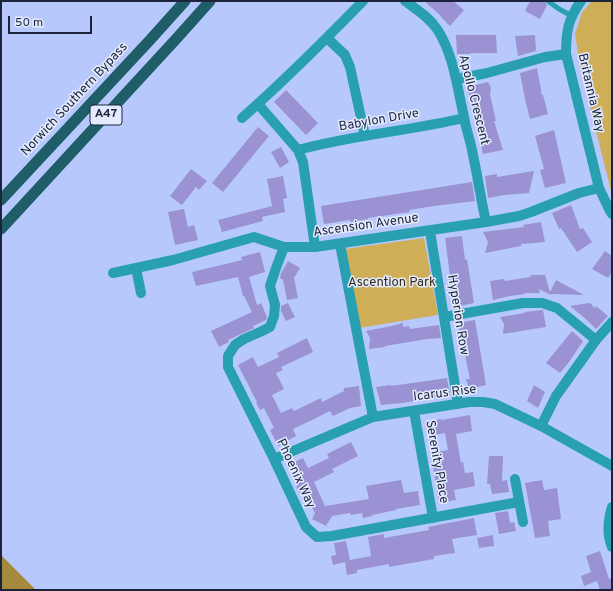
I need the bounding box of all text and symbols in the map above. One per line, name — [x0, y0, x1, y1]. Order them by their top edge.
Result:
scale bar — [10, 8, 94, 34]
text: 50 m — [15, 15, 43, 31]
street label: Norwich Southern Bypass — [18, 40, 132, 160]
street label: Britannia Way — [573, 52, 607, 134]
street label: Apollo Crescent — [454, 53, 492, 147]
road number: A47 — [90, 105, 122, 125]
street label: Babylon Drive — [338, 106, 420, 136]
street label: Ascension Avenue — [312, 211, 420, 241]
street label: Hyperion Row — [443, 274, 471, 356]
park label: Ascention Park — [348, 275, 436, 291]
street label: Icarus Rise — [413, 382, 477, 406]
street label: Serenity Place — [421, 419, 451, 505]
street label: Phoenix Way — [272, 437, 318, 511]

